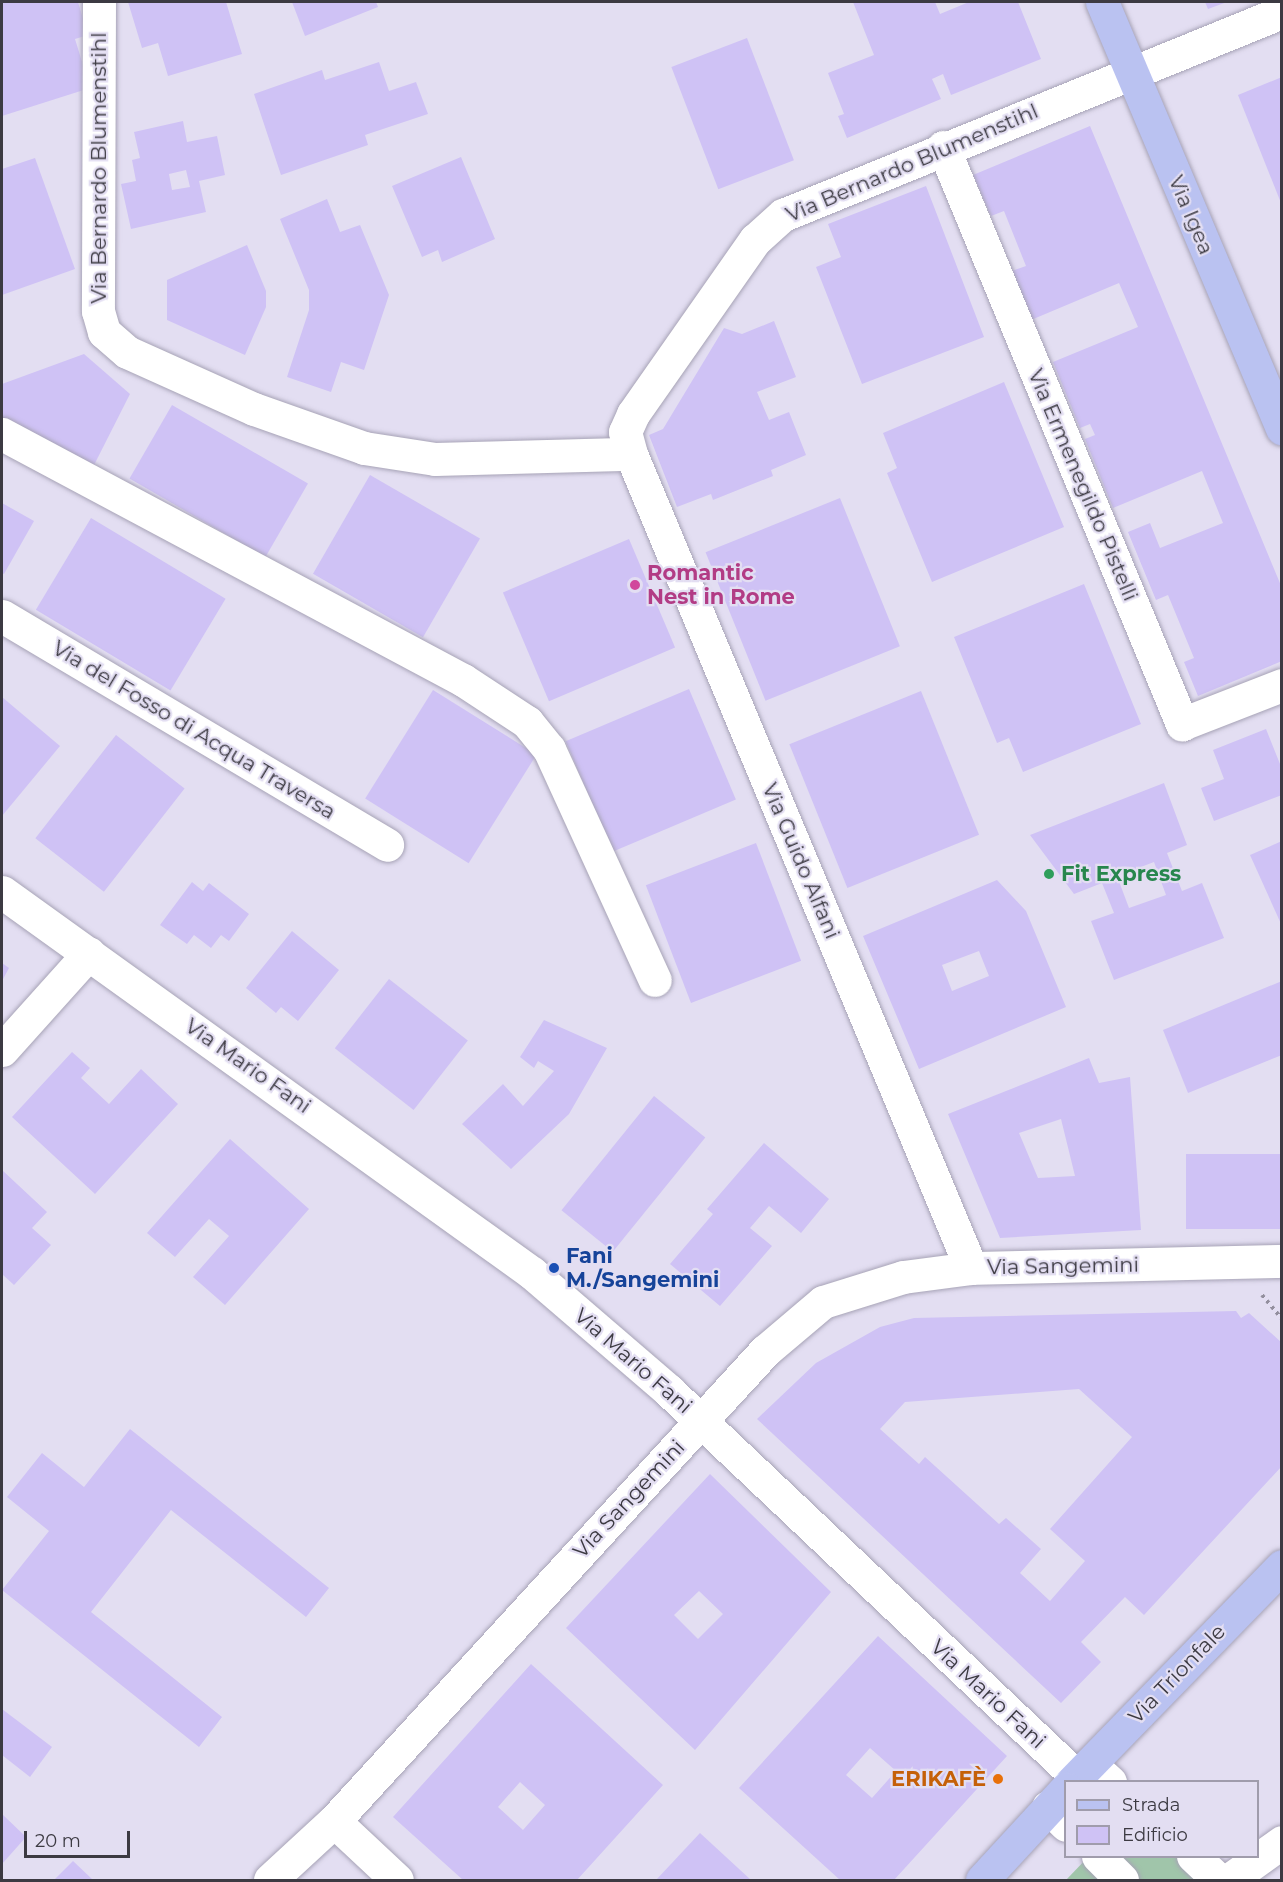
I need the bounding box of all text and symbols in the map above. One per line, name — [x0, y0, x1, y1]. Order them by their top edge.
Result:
street label: Via Bernardo Blumenstihl — [86, 32, 112, 304]
street label: Via Bernardo Blumenstihl — [782, 98, 1042, 228]
street label: Via Igea — [1163, 172, 1219, 258]
street label: Via Ermenegildo Pistelli — [1023, 365, 1143, 605]
place label: Romantic Nest in Rome — [647, 560, 795, 610]
marker: Romantic Nest in Rome — [628, 578, 642, 592]
street label: Via del Fosso di Acqua Traversa — [48, 635, 340, 825]
street label: Via Guido Alfani — [757, 779, 845, 943]
place label: Fit Express — [1061, 861, 1181, 887]
marker: Fit Express — [1042, 867, 1056, 881]
street label: Via Mario Fani — [180, 1013, 316, 1119]
place label: Fani M./Sangemini — [566, 1243, 719, 1293]
street label: Via Sangemini — [987, 1252, 1139, 1280]
marker: Fani M./Sangemini — [547, 1261, 561, 1275]
street label: Via Mario Fani — [569, 1303, 697, 1419]
street label: Via Sangemini — [568, 1435, 690, 1563]
street label: Via Trionfale — [1123, 1619, 1231, 1729]
street label: Via Mario Fani — [925, 1634, 1051, 1754]
place label: ERIKAFÈ — [891, 1766, 986, 1792]
marker: ERIKAFÈ — [991, 1772, 1005, 1786]
legend — [1064, 1780, 1259, 1858]
text: Strada — [1122, 1794, 1180, 1816]
scale bar — [27, 1819, 134, 1857]
text: Edificio — [1122, 1824, 1188, 1846]
text: 20 m — [35, 1830, 81, 1852]

